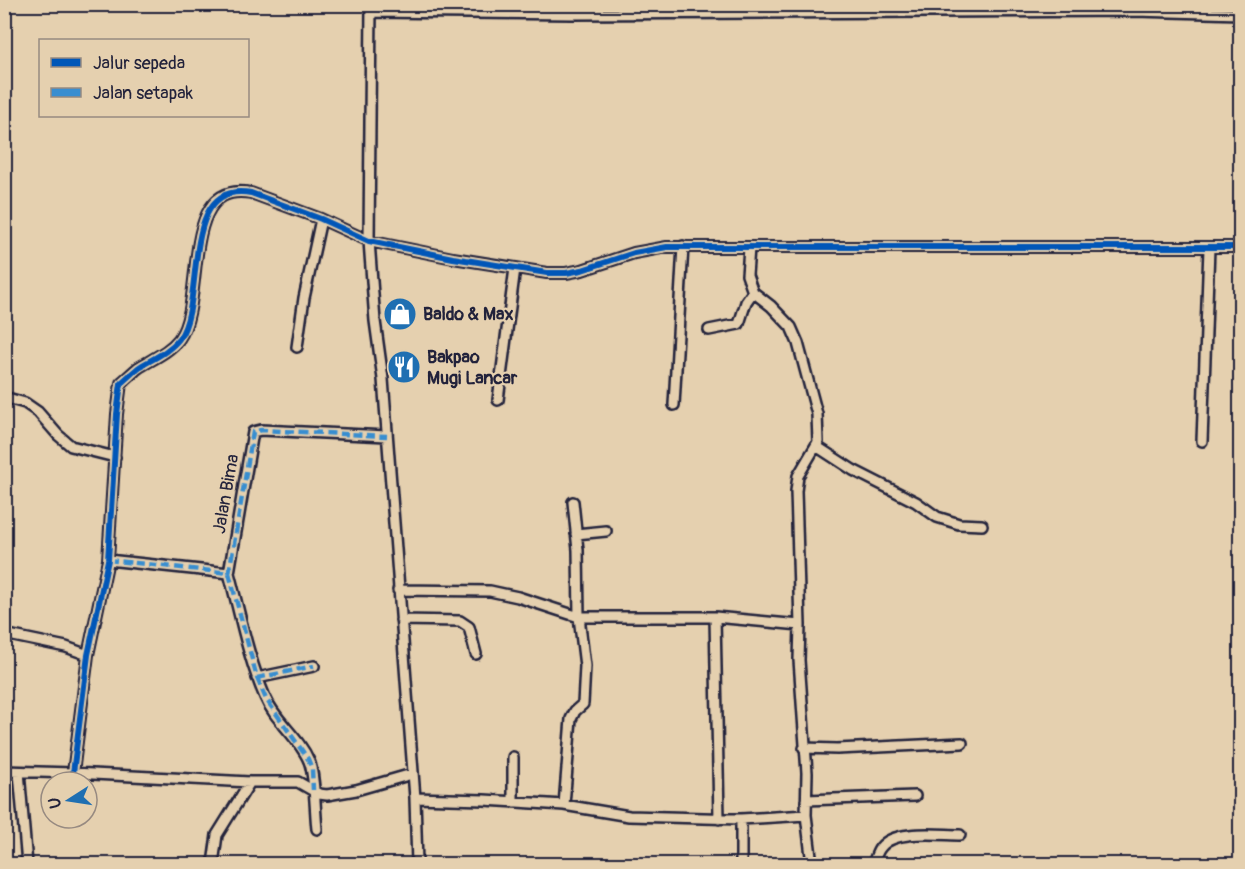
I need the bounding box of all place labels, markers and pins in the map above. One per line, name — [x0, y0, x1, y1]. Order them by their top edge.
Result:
shop icon: Baldo & Max — [382, 296, 418, 332]
place label: Baldo & Max — [423, 303, 513, 326]
place label: Bakpao Mugi Lancar — [427, 346, 518, 390]
restaurant icon: Bakpao Mugi Lancar — [386, 349, 422, 385]

